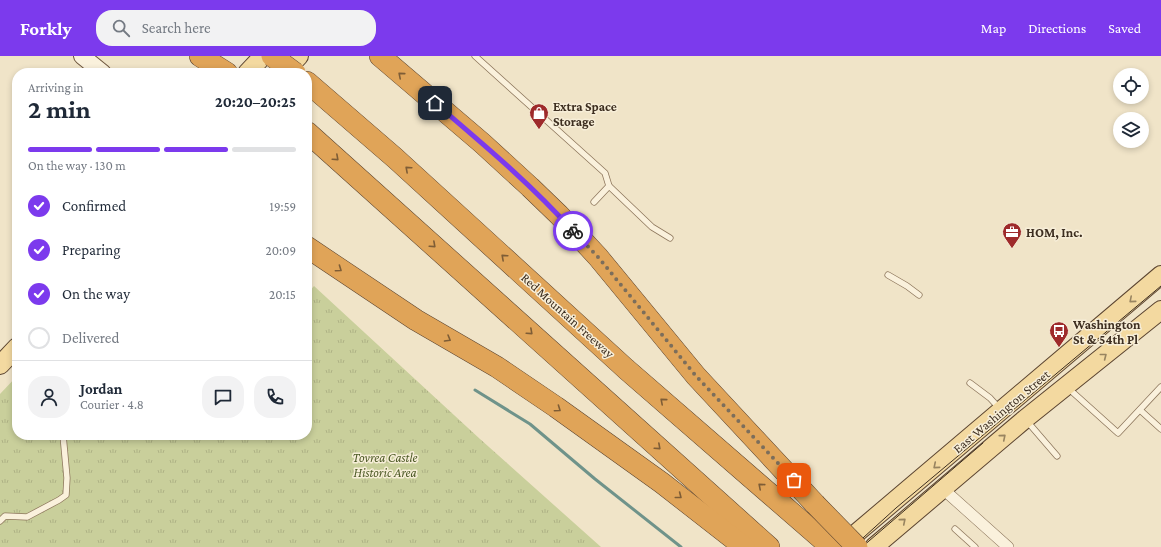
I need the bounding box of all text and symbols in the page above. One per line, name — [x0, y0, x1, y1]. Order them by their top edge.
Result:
search box — [96, 10, 376, 46]
icon: search — [110, 17, 132, 39]
text: Forkly — [20, 18, 72, 39]
text: Search here — [142, 20, 211, 36]
text: Map — [981, 20, 1006, 36]
text: Directions — [1028, 20, 1086, 36]
text: Saved — [1108, 20, 1141, 36]
map controls — [1113, 68, 1149, 148]
button: locate — [1113, 68, 1149, 104]
one-way arrow — [399, 72, 406, 79]
text: Arriving in — [28, 80, 84, 95]
pin — [418, 86, 452, 120]
icon: home — [424, 92, 446, 114]
text: 20:20–20:25 — [215, 94, 296, 110]
text: 2 min — [28, 95, 91, 124]
place label: Extra Space Storage — [553, 99, 617, 129]
shop icon: Extra Space Storage — [528, 102, 550, 130]
button: layers — [1113, 112, 1149, 148]
one-way arrow — [331, 154, 339, 161]
text: On the way · 130 m — [28, 158, 126, 173]
one-way arrow — [405, 167, 413, 174]
icon: check — [28, 195, 50, 217]
text: Confirmed — [62, 198, 126, 214]
text: 19:59 — [270, 199, 296, 214]
courier — [553, 211, 593, 251]
icon: bike — [562, 220, 584, 242]
office icon: HOM, Inc. — [1001, 221, 1023, 249]
place label: HOM, Inc. — [1026, 225, 1083, 241]
icon: check — [28, 239, 50, 261]
one-way arrow — [428, 240, 436, 248]
text: Preparing — [62, 242, 121, 258]
text: 20:09 — [266, 243, 296, 258]
one-way arrow — [501, 254, 509, 262]
one-way arrow — [335, 264, 342, 272]
street label: Red Mountain Freeway — [518, 270, 618, 362]
icon: check — [28, 283, 50, 305]
text: On the way — [62, 286, 130, 302]
text: 20:15 — [269, 287, 296, 302]
one-way arrow — [1129, 296, 1136, 303]
place label: Washington St & 54th Pl — [1072, 317, 1141, 347]
bus stop icon: Washington St & 54th Pl — [1048, 320, 1070, 348]
one-way arrow — [525, 327, 533, 335]
text: Delivered — [62, 330, 119, 346]
one-way arrow — [444, 335, 451, 342]
one-way arrow — [1100, 354, 1107, 361]
street label: East Washington Street — [950, 366, 1053, 456]
button: person — [28, 376, 70, 418]
button: chat — [202, 376, 244, 418]
button: phone — [254, 376, 296, 418]
text: Jordan — [80, 381, 122, 397]
text: Courier · 4.8 — [80, 397, 144, 412]
one-way arrow — [660, 398, 668, 405]
one-way arrow — [554, 404, 561, 412]
one-way arrow — [998, 435, 1005, 442]
one-way arrow — [653, 442, 660, 449]
park label: Tovrea Castle Historic Area — [352, 450, 418, 480]
one-way arrow — [933, 461, 941, 468]
pin — [777, 463, 811, 497]
icon: bag — [783, 469, 805, 491]
one-way arrow — [758, 483, 766, 490]
one-way arrow — [675, 492, 682, 499]
one-way arrow — [898, 518, 906, 526]

